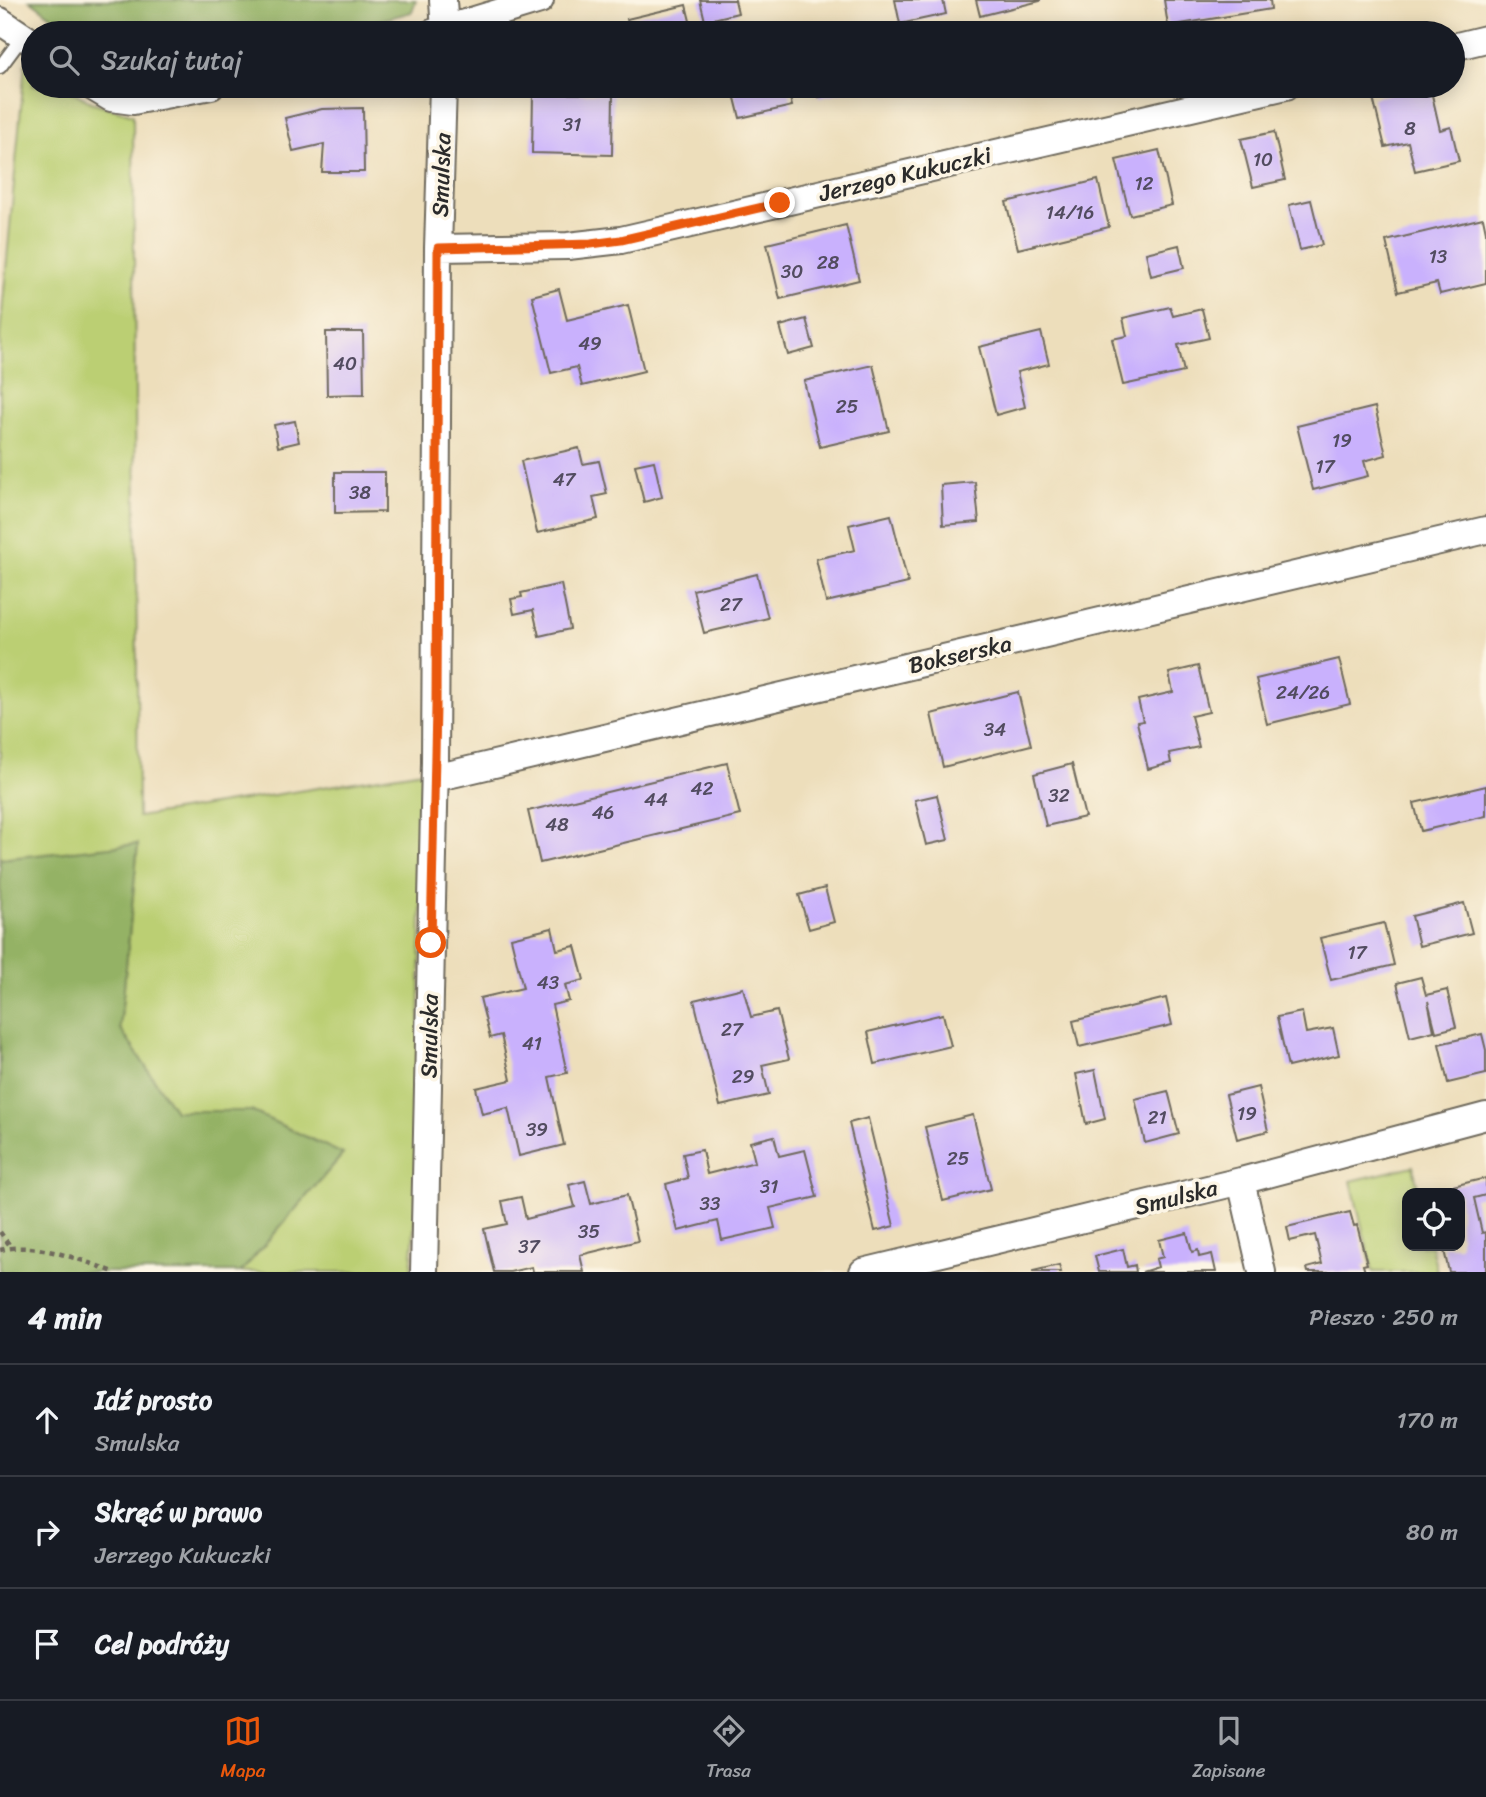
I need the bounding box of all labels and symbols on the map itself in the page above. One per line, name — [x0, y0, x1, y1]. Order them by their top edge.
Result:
house number: 31 — [563, 108, 581, 141]
house number: 8 — [1404, 112, 1416, 145]
street label: Smulska — [420, 132, 463, 218]
street label: Jerzego Kukuczki — [814, 135, 996, 214]
house number: 10 — [1253, 143, 1273, 176]
house number: 12 — [1134, 167, 1154, 200]
route end — [764, 187, 795, 218]
house number: 14/16 — [1046, 196, 1094, 229]
house number: 13 — [1429, 240, 1448, 273]
house number: 28 — [817, 246, 840, 279]
house number: 30 — [781, 255, 803, 288]
house number: 49 — [578, 327, 602, 360]
house number: 40 — [333, 347, 357, 380]
house number: 25 — [836, 390, 859, 423]
house number: 19 — [1332, 424, 1352, 457]
house number: 17 — [1315, 450, 1336, 483]
house number: 47 — [553, 463, 577, 496]
house number: 38 — [349, 476, 371, 509]
house number: 27 — [720, 588, 743, 621]
street label: Bokserska — [905, 623, 1016, 686]
house number: 24/26 — [1276, 676, 1330, 709]
house number: 34 — [984, 713, 1006, 746]
house number: 42 — [691, 772, 713, 805]
house number: 32 — [1048, 779, 1070, 812]
house number: 44 — [644, 783, 668, 816]
house number: 46 — [592, 796, 614, 829]
house number: 48 — [545, 808, 569, 841]
route start — [415, 927, 446, 958]
house number: 17 — [1347, 936, 1368, 969]
house number: 43 — [537, 966, 560, 999]
street label: Smulska — [408, 993, 451, 1078]
house number: 27 — [721, 1013, 744, 1046]
house number: 41 — [522, 1027, 542, 1060]
house number: 29 — [732, 1060, 754, 1093]
house number: 19 — [1237, 1097, 1257, 1130]
house number: 21 — [1147, 1101, 1167, 1134]
house number: 39 — [526, 1113, 548, 1146]
house number: 25 — [947, 1142, 970, 1175]
street label: Smulska — [1130, 1167, 1222, 1228]
house number: 31 — [760, 1170, 778, 1203]
house number: 33 — [700, 1187, 721, 1220]
house number: 35 — [578, 1215, 600, 1248]
house number: 37 — [518, 1230, 541, 1263]

